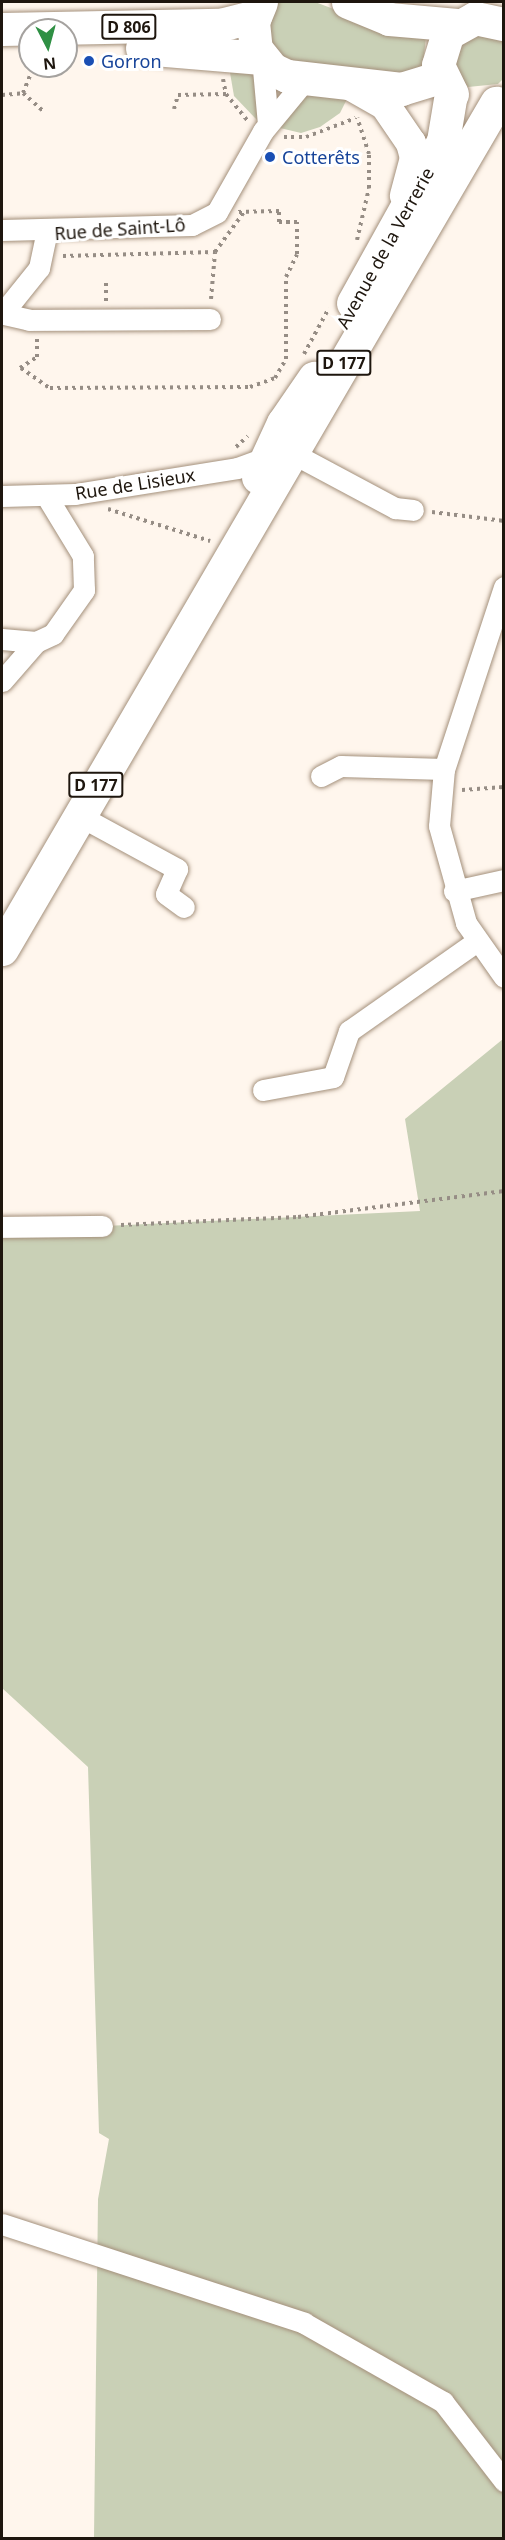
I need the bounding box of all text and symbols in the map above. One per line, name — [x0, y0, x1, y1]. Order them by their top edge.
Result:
road number: D 806 — [100, 14, 158, 40]
north arrow — [18, 18, 78, 78]
place label: Gorron — [101, 50, 162, 72]
text: N — [42, 52, 57, 76]
marker: Gorron — [82, 54, 96, 68]
place label: Cotterêts — [282, 146, 360, 168]
marker: Cotterêts — [263, 150, 277, 164]
street label: Avenue de la Verrerie — [332, 164, 438, 332]
street label: Rue de Saint-Lô — [54, 214, 186, 244]
road number: D 177 — [316, 350, 372, 376]
street label: Rue de Lisieux — [73, 464, 197, 504]
road number: D 177 — [68, 772, 124, 798]

